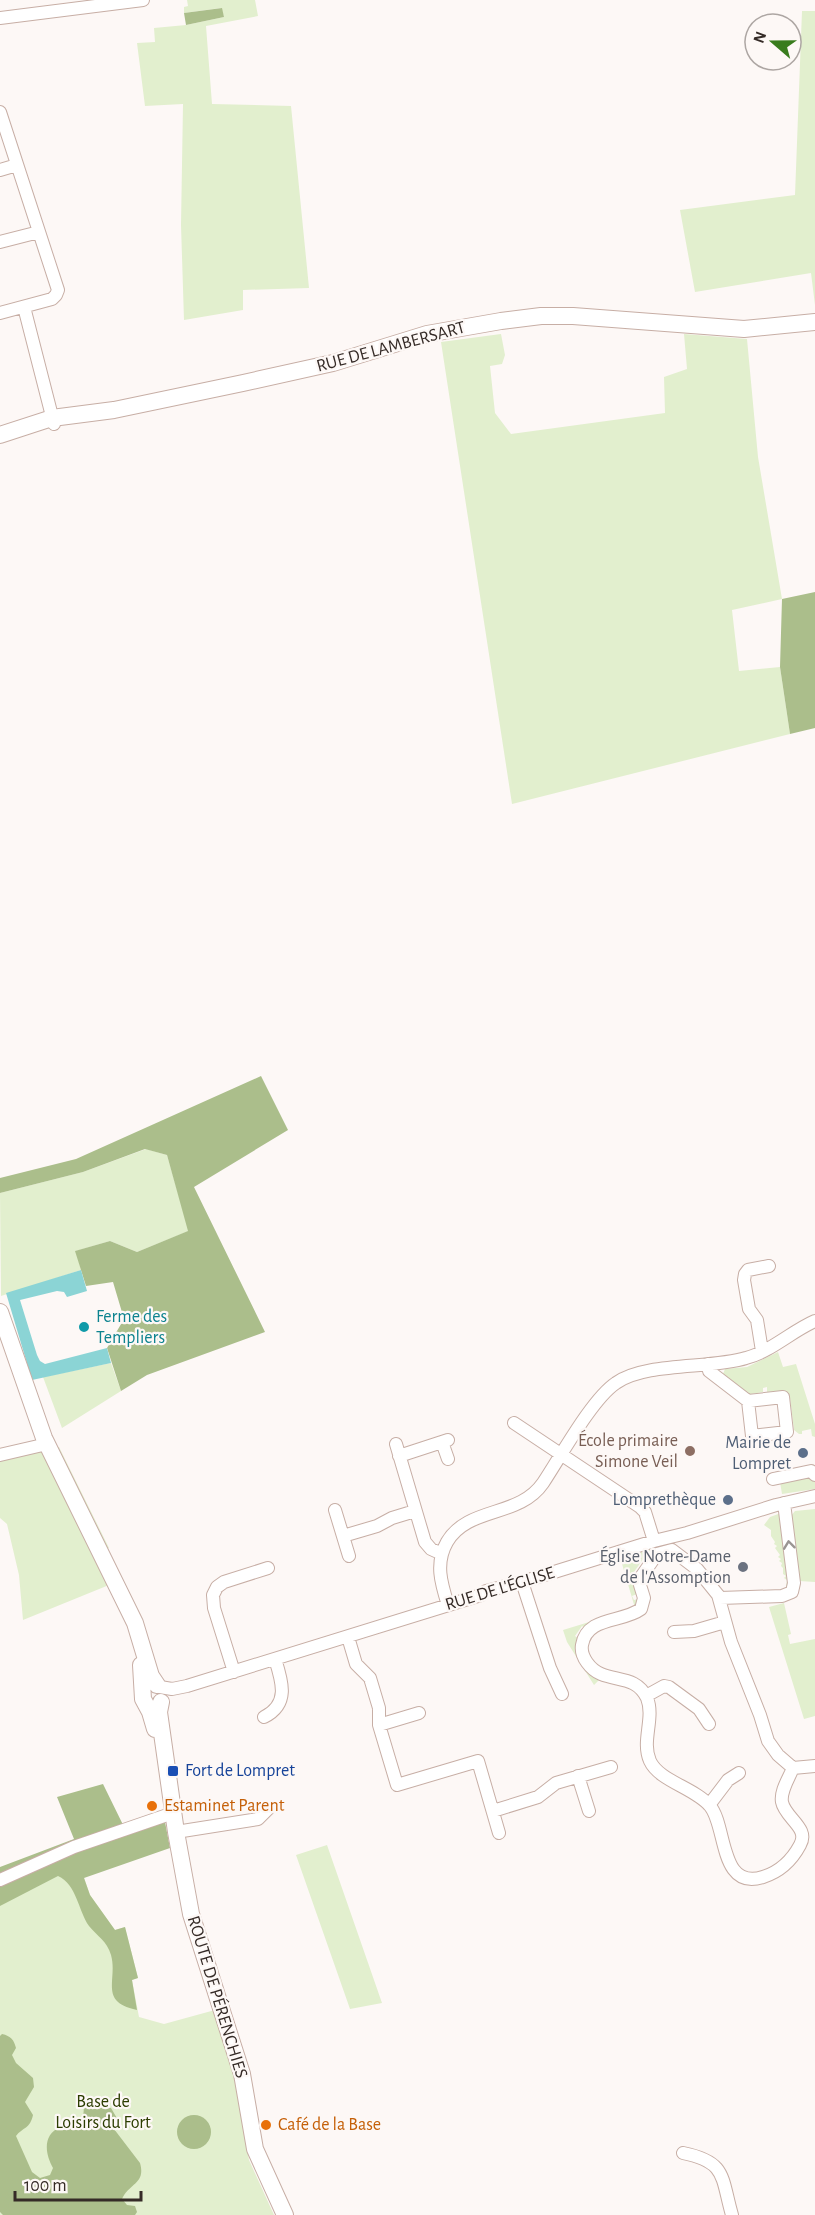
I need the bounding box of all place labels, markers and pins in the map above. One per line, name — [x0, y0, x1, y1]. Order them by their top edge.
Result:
place label: Ferme des Templiers — [96, 1308, 167, 1347]
marker: Ferme des Templiers — [77, 1320, 91, 1334]
place label: École primaire Simone Veil — [578, 1429, 678, 1471]
place label: Mairie de Lompret — [725, 1434, 791, 1473]
marker: École primaire Simone Veil — [683, 1444, 697, 1458]
marker: Mairie de Lompret — [796, 1446, 810, 1460]
place label: Lomprethèque — [613, 1491, 716, 1509]
marker: Lomprethèque — [721, 1493, 735, 1507]
place label: Église Notre-Dame de l'Assomption — [600, 1545, 731, 1587]
marker: Église Notre-Dame de l'Assomption — [736, 1560, 750, 1574]
place label: Fort de Lompret — [185, 1762, 295, 1780]
marker: Fort de Lompret — [166, 1764, 180, 1778]
place label: Estaminet Parent — [164, 1797, 285, 1815]
marker: Estaminet Parent — [145, 1799, 159, 1813]
place label: Café de la Base — [278, 2116, 381, 2134]
marker: Café de la Base — [259, 2118, 273, 2132]

